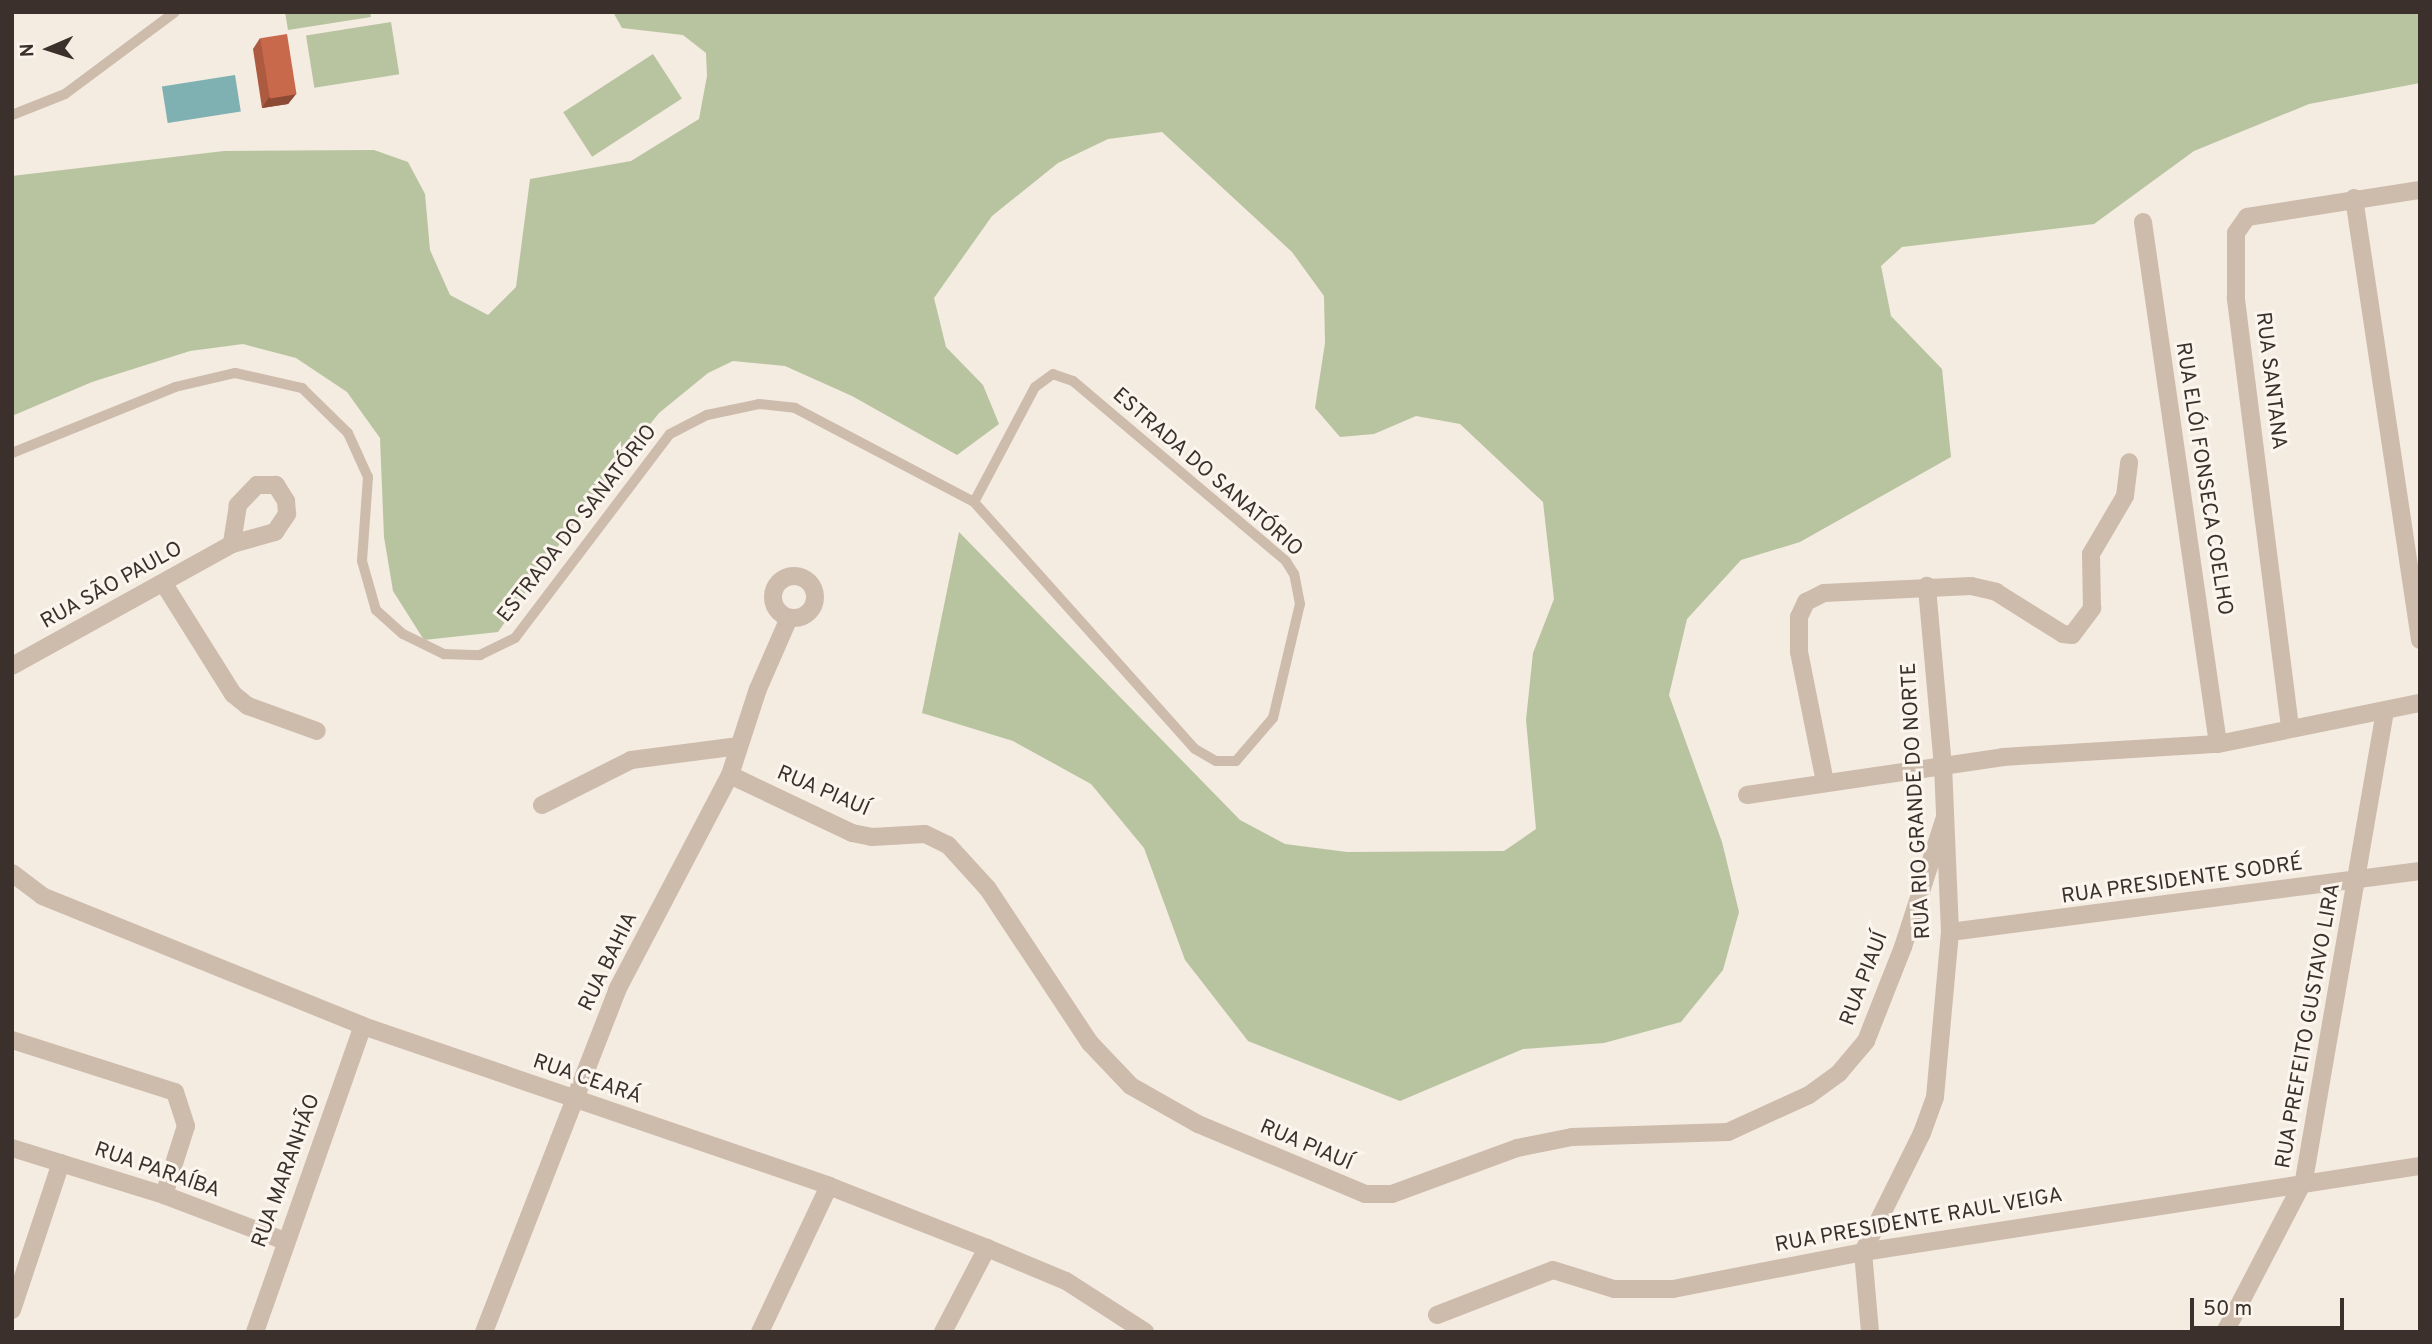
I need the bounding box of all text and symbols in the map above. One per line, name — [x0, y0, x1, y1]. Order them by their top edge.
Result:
north arrow — [14, 14, 84, 84]
text: N — [16, 43, 40, 58]
street label: RUA SANTANA — [2249, 310, 2291, 452]
street label: RUA ELÓI FONSECA COELHO — [2169, 340, 2237, 618]
street label: ESTRADA DO SANATÓRIO — [1106, 383, 1308, 563]
street label: ESTRADA DO SANATÓRIO — [493, 420, 663, 628]
street label: RUA SÃO PAULO — [36, 537, 188, 635]
street label: RUA RIO GRANDE DO NORTE — [1897, 662, 1937, 940]
street label: RUA PIAUÍ — [772, 761, 874, 823]
street label: RUA PRESIDENTE SODRÉ — [2059, 852, 2305, 910]
street label: RUA PREFEITO GUSTAVO LIRA — [2271, 881, 2347, 1171]
street label: RUA BAHIA — [574, 908, 644, 1016]
street label: RUA PIAUÍ — [1835, 928, 1895, 1030]
street label: RUA CEARÁ — [529, 1049, 645, 1111]
street label: RUA MARANHÃO — [247, 1090, 327, 1252]
street label: RUA PIAUÍ — [1255, 1115, 1357, 1177]
street label: RUA PARAÍBA — [90, 1138, 224, 1204]
street label: RUA PRESIDENTE RAUL VEIGA — [1772, 1183, 2066, 1259]
scale bar — [2194, 1284, 2348, 1328]
text: 50 m — [2203, 1296, 2252, 1323]

